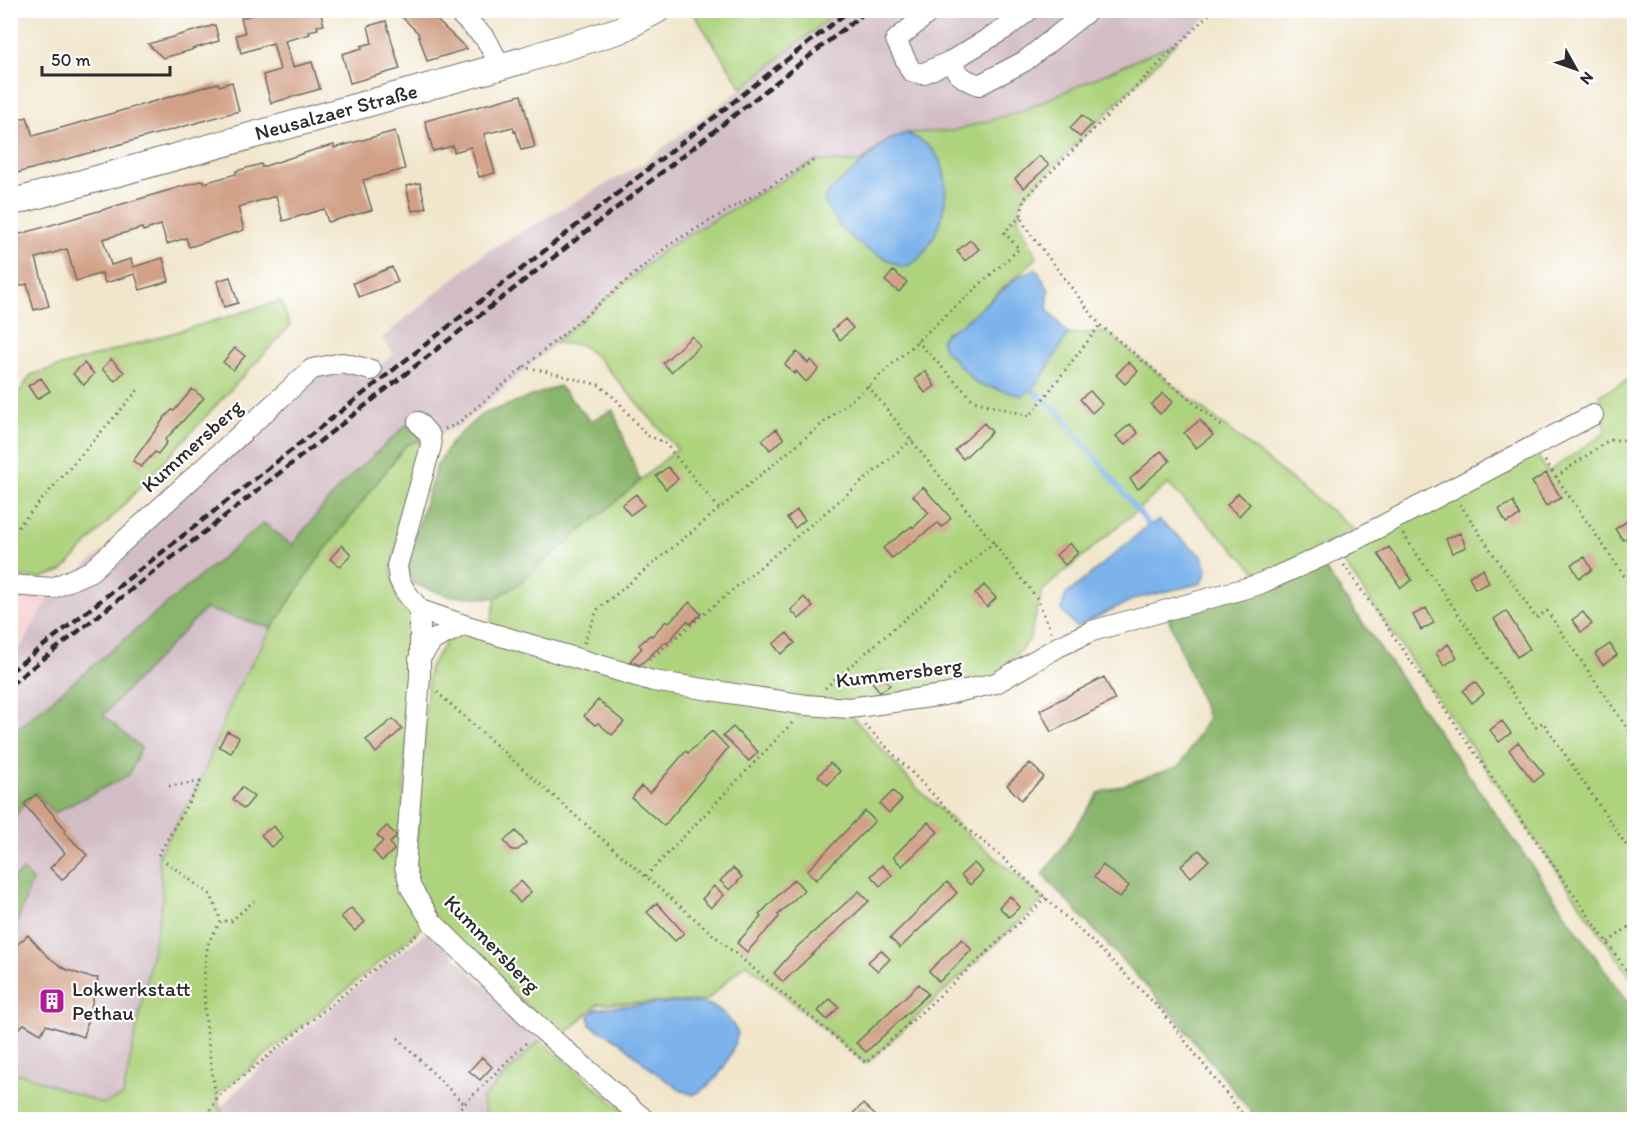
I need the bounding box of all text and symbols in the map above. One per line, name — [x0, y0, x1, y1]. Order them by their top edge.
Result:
scale bar — [42, 39, 170, 77]
north arrow — [1546, 39, 1606, 99]
text: 50 m — [51, 49, 91, 71]
text: N — [1576, 68, 1598, 89]
street label: Neusalzaer Straße — [252, 78, 420, 145]
street label: Kummersberg — [136, 394, 247, 497]
street label: Kummersberg — [834, 652, 964, 693]
street label: Kummersberg — [439, 889, 546, 998]
place label: Lokwerkstatt Pethau — [72, 976, 191, 1025]
building icon: Lokwerkstatt Pethau — [37, 986, 67, 1016]

